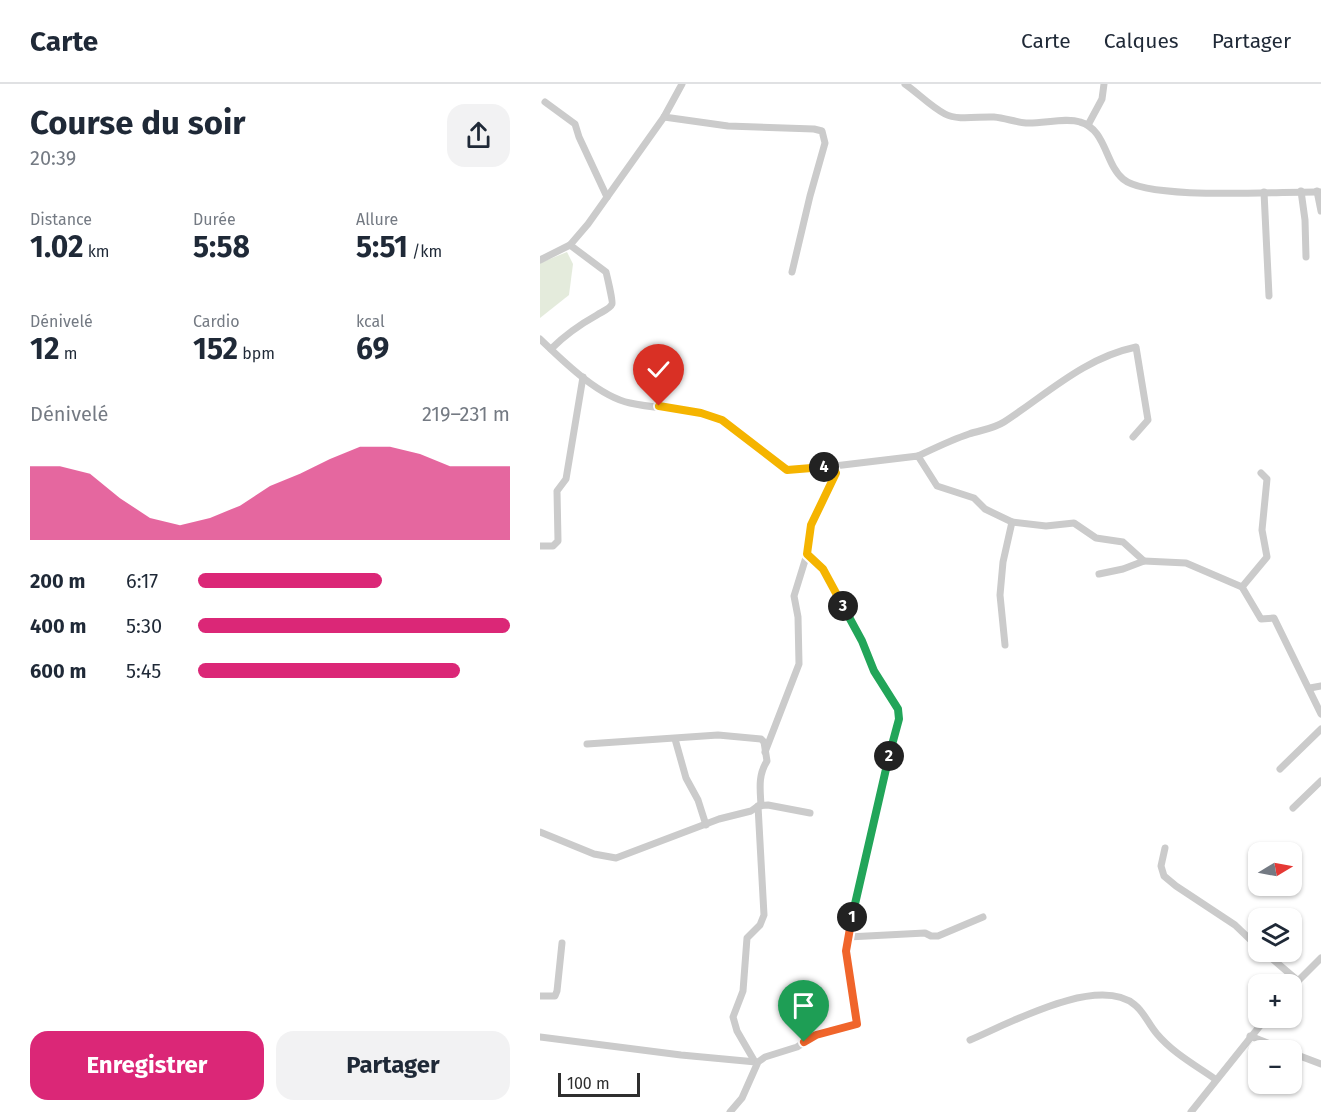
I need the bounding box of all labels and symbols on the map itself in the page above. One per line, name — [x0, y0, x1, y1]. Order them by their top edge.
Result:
pin — [633, 344, 684, 406]
pin: 4 — [809, 452, 839, 482]
pin: 3 — [828, 591, 858, 621]
pin: 2 — [874, 741, 904, 771]
north arrow — [1248, 842, 1302, 896]
pin: 1 — [837, 902, 867, 932]
pin — [778, 980, 829, 1042]
scale bar — [558, 1070, 640, 1098]

